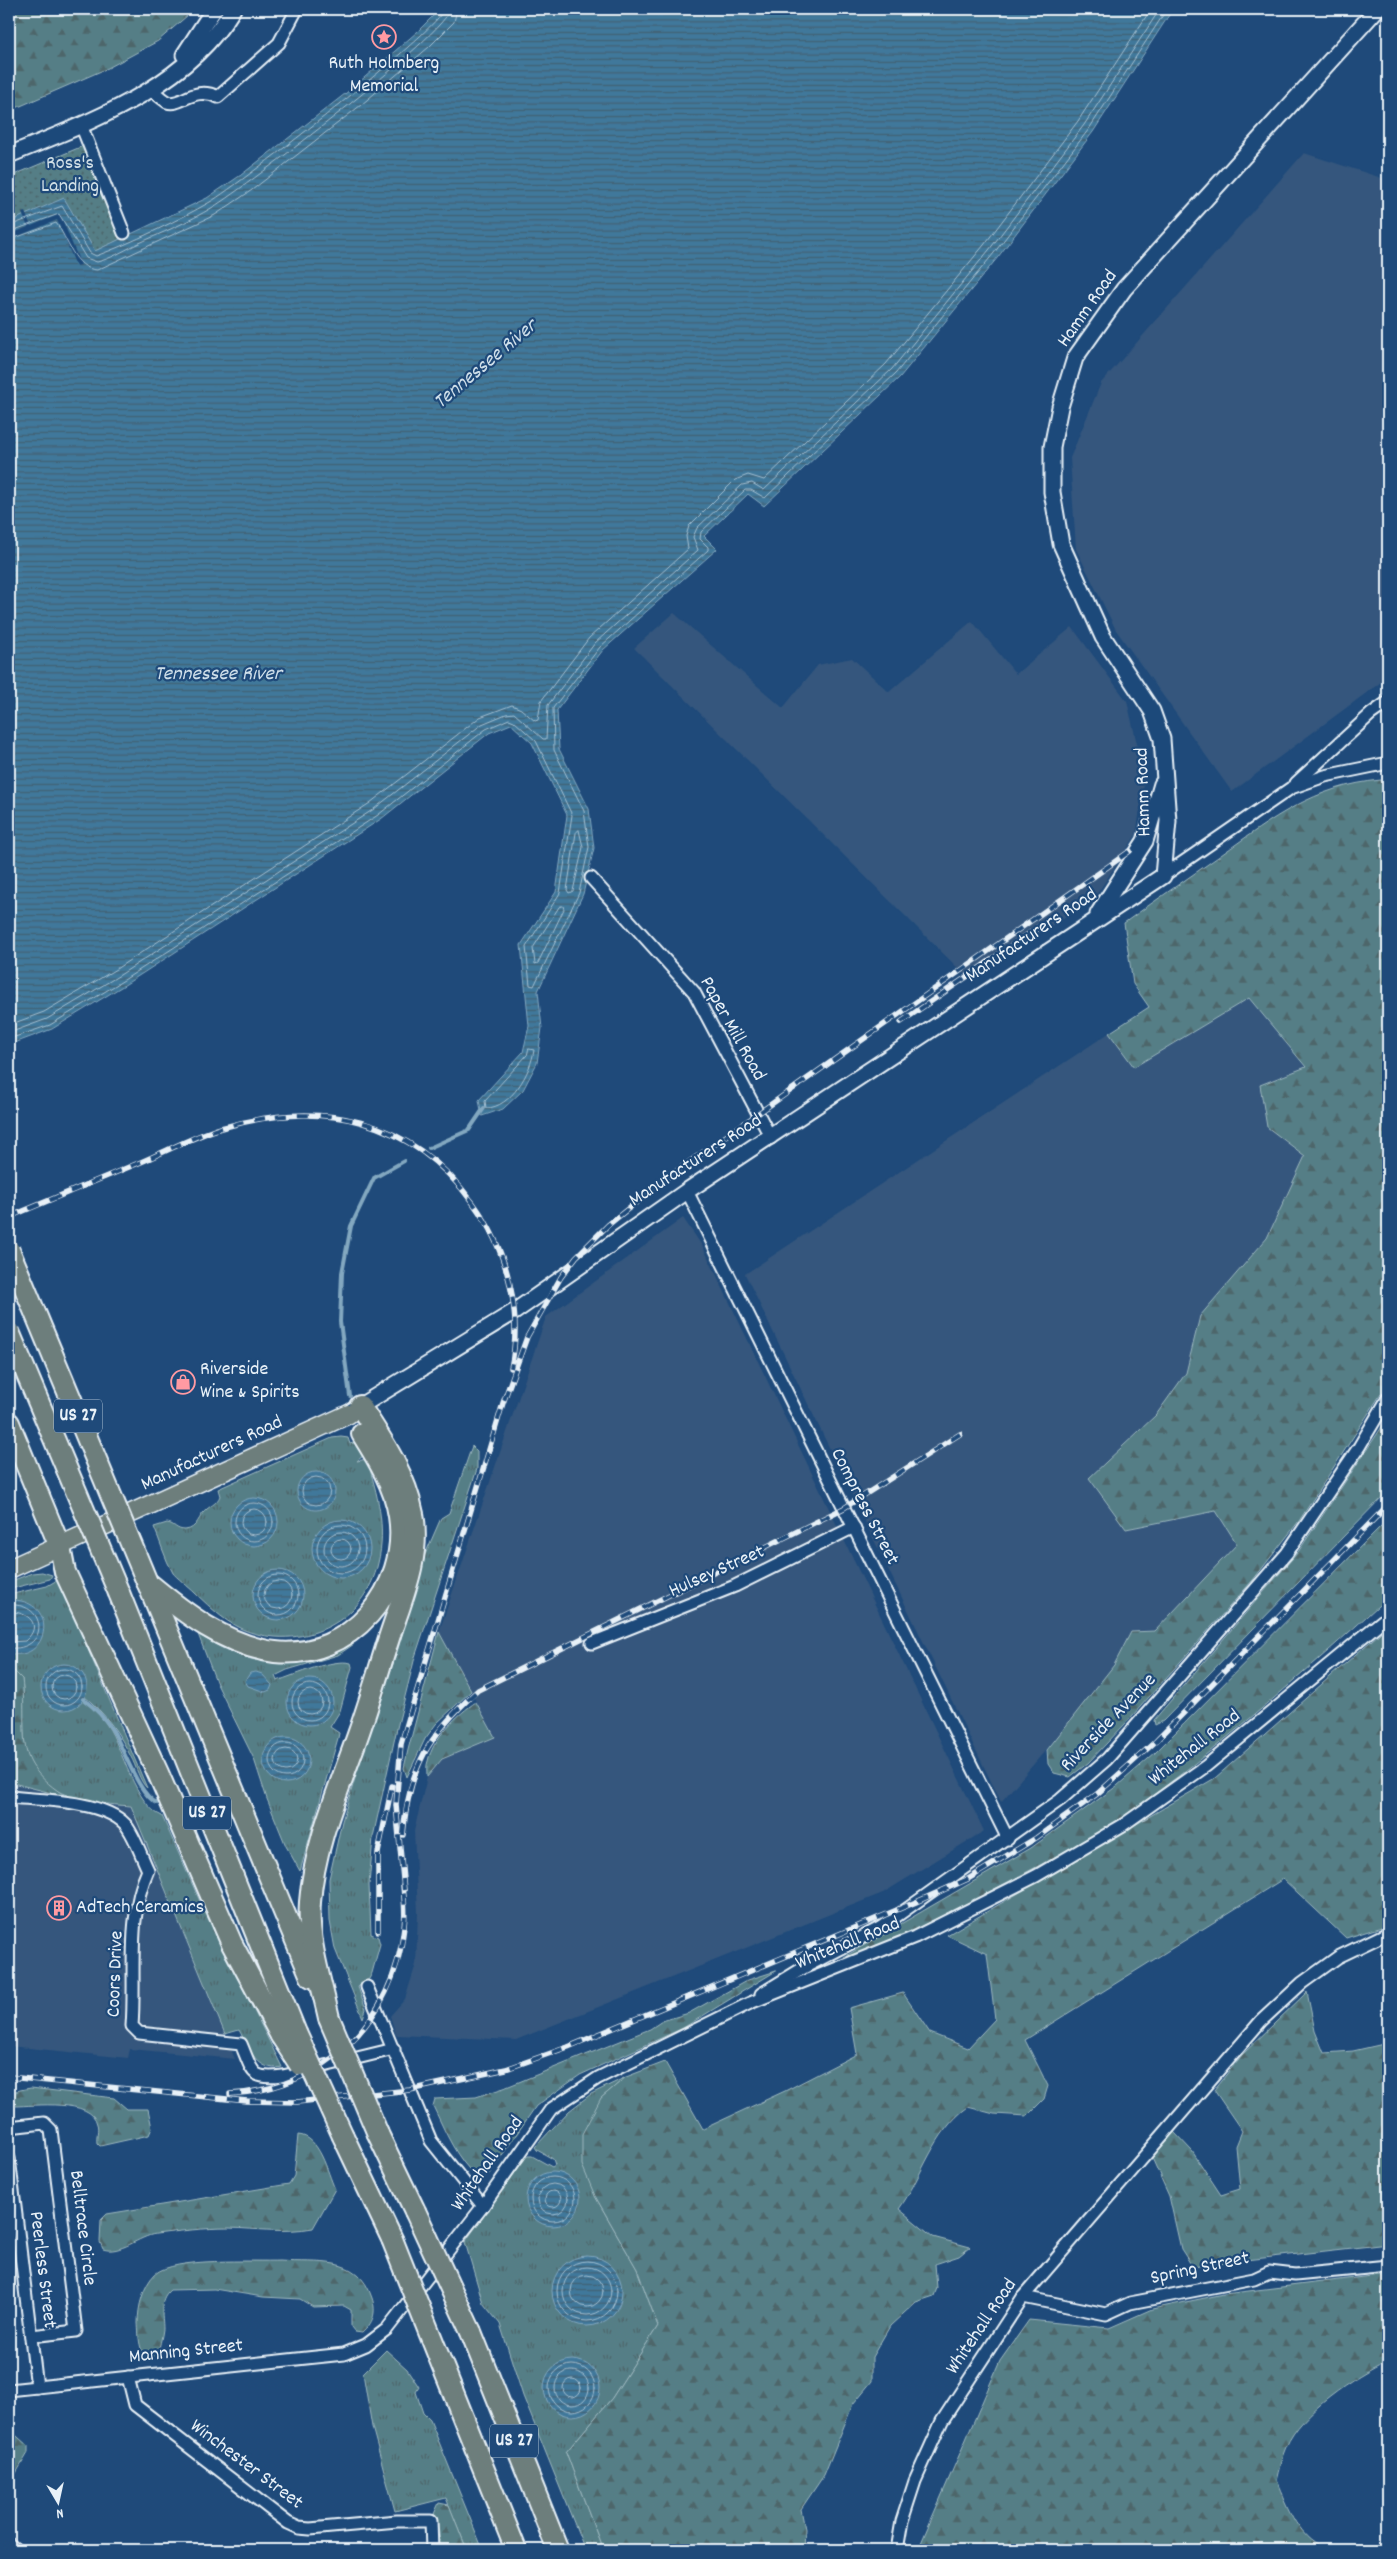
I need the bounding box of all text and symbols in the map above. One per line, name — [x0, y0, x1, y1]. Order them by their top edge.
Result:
place icon: Ruth Holmberg Memorial — [371, 24, 397, 50]
place label: Ruth Holmberg Memorial — [329, 50, 439, 101]
park label: Ross's Landing — [41, 150, 99, 201]
street label: Hamm Road — [1051, 264, 1125, 354]
water label: Tennessee River — [428, 311, 546, 417]
water label: Tennessee River — [154, 660, 284, 690]
street label: Hamm Road — [1128, 747, 1160, 837]
street label: Manufacturers Road — [961, 881, 1103, 991]
street label: Paper Mill Road — [692, 972, 772, 1086]
street label: Manufacturers Road — [624, 1107, 768, 1215]
place label: Riverside Wine & Spirits — [200, 1356, 300, 1407]
shop icon: Riverside Wine & Spirits — [170, 1369, 196, 1395]
road number: US 27 — [54, 1400, 102, 1432]
street label: Manufacturers Road — [137, 1409, 287, 1499]
street label: Compress Street — [822, 1444, 906, 1570]
street label: Hulsey Street — [665, 1538, 769, 1606]
street label: Riverside Avenue — [1055, 1667, 1163, 1779]
street label: Whitehall Road — [1143, 1703, 1247, 1793]
road number: US 27 — [183, 1796, 231, 1830]
place label: AdTech Ceramics — [76, 1894, 204, 1922]
building icon: AdTech Ceramics — [46, 1895, 72, 1921]
street label: Whitehall Road — [792, 1910, 904, 1978]
street label: Coors Drive — [100, 1930, 132, 2018]
street label: Whitehall Road — [445, 2111, 531, 2217]
street label: Belltrace Circle — [61, 2169, 103, 2287]
street label: Peerless Street — [21, 2210, 63, 2330]
street label: Spring Street — [1148, 2245, 1252, 2293]
street label: Whitehall Road — [939, 2273, 1025, 2381]
street label: Manning Street — [128, 2332, 244, 2372]
street label: Winchester Street — [183, 2413, 309, 2517]
road number: US 27 — [490, 2424, 538, 2458]
north arrow — [32, 2476, 82, 2526]
text: N — [55, 2502, 65, 2523]

